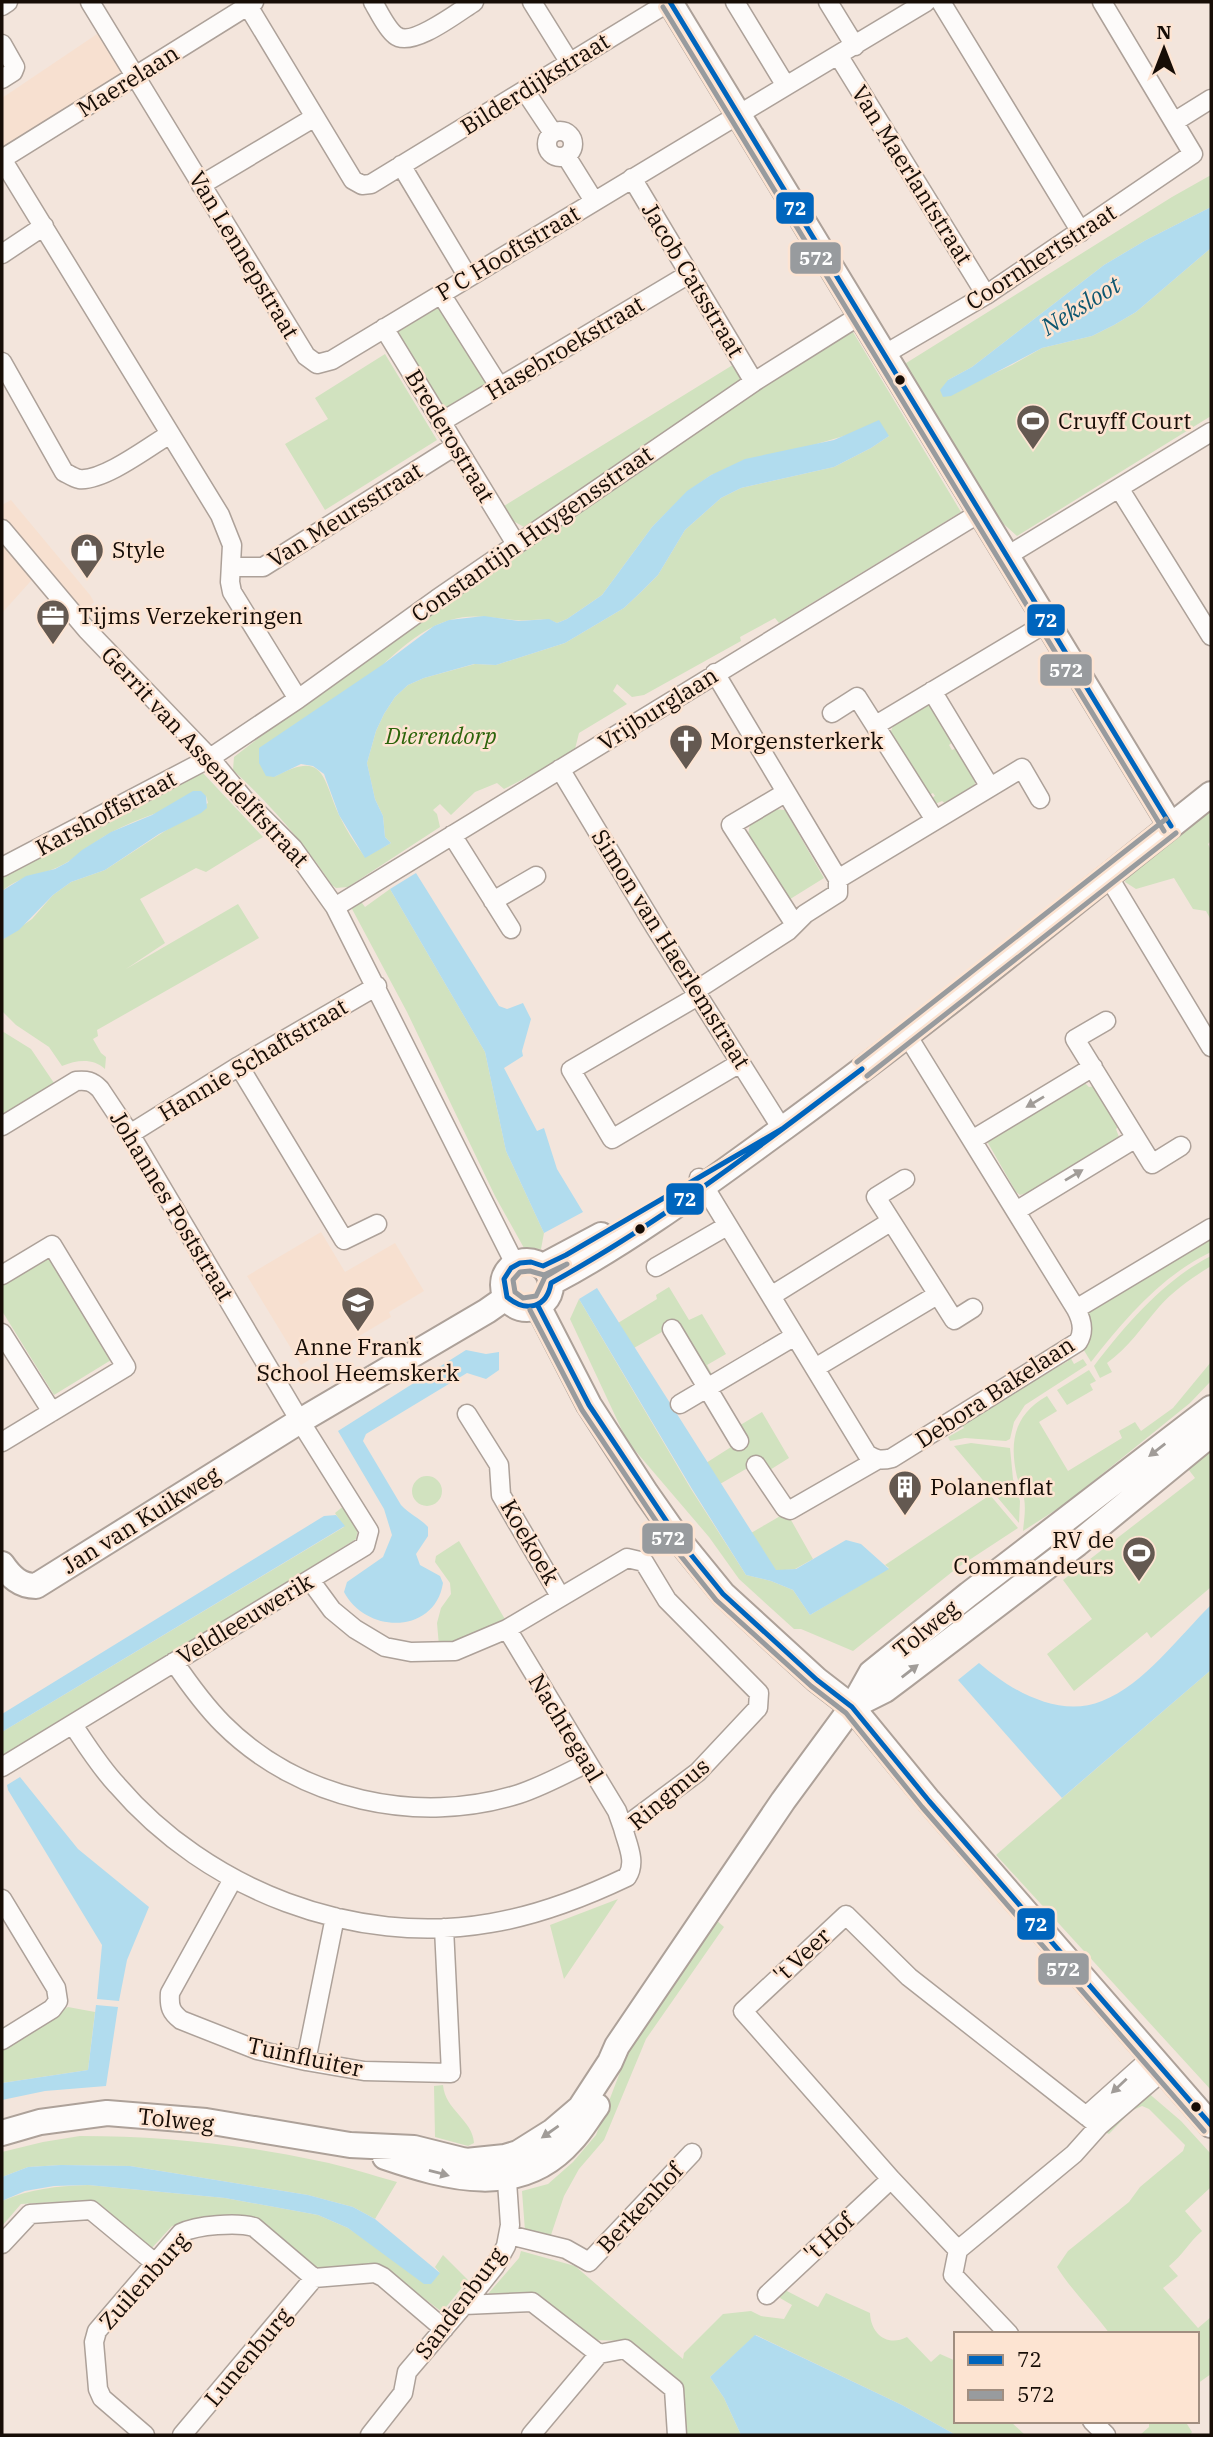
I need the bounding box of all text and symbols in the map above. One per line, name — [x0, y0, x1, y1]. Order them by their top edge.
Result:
north arrow — [1129, 14, 1199, 84]
text: N — [1156, 20, 1172, 44]
street label: Bilderdijkstraat — [454, 25, 615, 141]
street label: Maerelaan — [71, 37, 184, 123]
street label: Van Maerlantstraat — [846, 79, 980, 270]
street label: Van Lennepstraat — [183, 165, 307, 344]
line badge: 72 — [775, 191, 815, 225]
text: 72 — [784, 196, 806, 220]
street label: Coornhertstraat — [960, 196, 1121, 316]
street label: P C Hooftstraat — [430, 197, 585, 307]
street label: Jacob Catsstraat — [636, 197, 752, 362]
line badge: 572 — [789, 241, 842, 275]
text: 572 — [799, 246, 833, 270]
water label: Neksloot — [1034, 267, 1128, 343]
street label: Hasebroekstraat — [480, 288, 649, 406]
street label: Brederostraat — [399, 363, 502, 508]
unlabelled marker — [893, 373, 907, 387]
sports icon: Cruyff Court — [1014, 402, 1052, 451]
place label: Cruyff Court — [1058, 405, 1191, 435]
street label: Constantijn Huygensstraat — [405, 438, 658, 628]
street label: Van Meursstraat — [262, 455, 427, 574]
shop icon: Style — [68, 531, 106, 580]
place label: Style — [112, 534, 165, 564]
office icon: Tijms Verzekeringen — [34, 597, 72, 646]
place label: Tijms Verzekeringen — [78, 600, 303, 630]
line badge: 72 — [1026, 603, 1066, 637]
text: 72 — [1035, 608, 1057, 632]
street label: Gerrit van Assendelftstraat — [95, 640, 316, 873]
line badge: 572 — [1039, 653, 1093, 687]
text: 572 — [1049, 658, 1083, 682]
street label: Vrijburglaan — [592, 659, 723, 757]
park label: Dierendorp — [384, 720, 497, 750]
church icon: Morgensterkerk — [667, 722, 705, 771]
place label: Morgensterkerk — [710, 725, 884, 755]
street label: Karshoffstraat — [30, 762, 181, 862]
street label: Simon van Haerlemstraat — [586, 823, 758, 1074]
street label: Hannie Schaftstraat — [152, 991, 353, 1127]
one-way arrow — [1025, 1096, 1044, 1108]
street label: Johannes Poststraat — [104, 1105, 242, 1306]
one-way arrow — [1064, 1169, 1084, 1182]
line badge: 72 — [665, 1182, 705, 1216]
text: 72 — [674, 1187, 696, 1211]
unlabelled marker — [633, 1222, 647, 1236]
school or university icon: Anne Frank School Heemskerk — [339, 1284, 377, 1333]
street label: Debora Bakelaan — [909, 1329, 1080, 1454]
place label: Anne Frank School Heemskerk — [256, 1331, 460, 1387]
one-way arrow — [1149, 1443, 1167, 1458]
street label: Jan van Kuikweg — [56, 1458, 225, 1580]
building icon: Polanenflat — [886, 1468, 924, 1517]
place label: Polanenflat — [930, 1471, 1053, 1501]
street label: Koekoek — [495, 1494, 567, 1590]
line badge: 572 — [641, 1522, 694, 1555]
place label: RV de Commandeurs — [953, 1524, 1114, 1580]
text: 572 — [651, 1526, 685, 1550]
sports icon: RV de Commandeurs — [1120, 1534, 1158, 1583]
street label: Veldleeuwerik — [171, 1565, 319, 1671]
street label: Tolweg — [886, 1592, 965, 1664]
one-way arrow — [900, 1663, 918, 1678]
street label: Nachtegaal — [523, 1668, 611, 1787]
street label: Ringmus — [621, 1750, 715, 1836]
line badge: 72 — [1016, 1907, 1056, 1941]
text: 72 — [1025, 1912, 1047, 1936]
street label: 't Veer — [766, 1920, 836, 1988]
line badge: 572 — [1037, 1952, 1090, 1986]
text: 572 — [1046, 1957, 1080, 1981]
street label: Tuinfluiter — [245, 2029, 366, 2083]
one-way arrow — [1111, 2078, 1128, 2094]
street label: Tolweg — [137, 2100, 216, 2138]
unlabelled marker — [1189, 2100, 1203, 2114]
one-way arrow — [541, 2125, 559, 2139]
street label: Berkenhof — [590, 2154, 690, 2259]
one-way arrow — [428, 2168, 450, 2179]
street label: 't Hof — [797, 2204, 861, 2267]
street label: Zuilenburg — [92, 2225, 195, 2335]
street label: Sandenburg — [407, 2240, 511, 2364]
street label: Lunenburg — [197, 2300, 298, 2412]
legend — [954, 2332, 1199, 2423]
text: 72 — [1017, 2345, 1042, 2373]
text: 572 — [1017, 2380, 1055, 2408]

